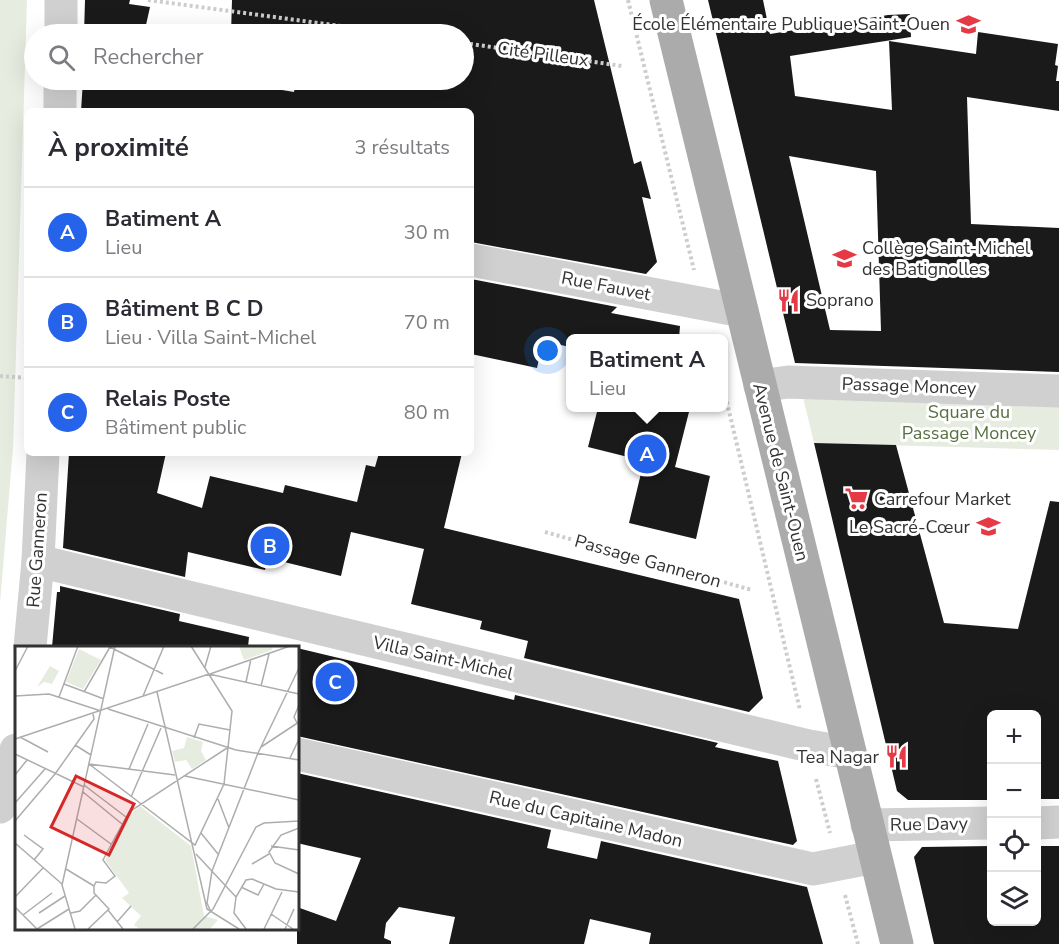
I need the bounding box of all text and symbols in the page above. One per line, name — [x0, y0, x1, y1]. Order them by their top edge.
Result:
school or university icon: École Élémentaire Publique Saint-Ouen — [955, 11, 981, 37]
place label: École Élémentaire Publique Saint-Ouen — [632, 12, 950, 36]
search box — [24, 24, 474, 90]
street label: Cité Pilleux — [496, 36, 591, 72]
icon: search — [45, 41, 78, 74]
text: Rechercher — [93, 42, 204, 72]
text: À proximité — [48, 130, 189, 165]
text: 3 résultats — [354, 134, 450, 161]
text: Batiment A — [105, 204, 221, 234]
text: A — [60, 219, 75, 246]
text: 30 m — [404, 219, 450, 246]
text: Lieu — [105, 234, 142, 261]
place label: Collège Saint-Michel des Batignolles — [862, 236, 1031, 281]
school or university icon: Collège Saint-Michel des Batignolles — [831, 245, 857, 271]
street label: Rue Fauvet — [559, 266, 653, 307]
restaurant icon: Soprano — [775, 287, 801, 313]
place label: Soprano — [806, 288, 874, 312]
text: Bâtiment B C D — [105, 294, 263, 324]
text: B — [61, 309, 74, 336]
text: 70 m — [404, 309, 450, 336]
text: Lieu · Villa Saint-Michel — [105, 324, 316, 351]
popup — [566, 334, 728, 412]
your location — [533, 336, 562, 365]
text: Batiment A — [589, 345, 705, 375]
street label: Passage Moncey — [841, 372, 977, 400]
text: Lieu — [589, 375, 626, 402]
street label: Avenue de Saint-Ouen — [747, 380, 815, 564]
text: Relais Poste — [105, 384, 230, 414]
text: C — [61, 399, 74, 426]
text: 80 m — [404, 399, 450, 426]
park label: Square du Passage Moncey — [902, 400, 1037, 445]
text: Bâtiment public — [105, 414, 246, 441]
pin: A — [628, 432, 666, 476]
supermarket icon: Carrefour Market — [843, 486, 869, 512]
place label: Carrefour Market — [874, 487, 1011, 511]
street label: Rue Ganneron — [21, 492, 53, 608]
school or university icon: Le Sacré-Cœur — [975, 514, 1001, 540]
place label: Le Sacré-Cœur — [849, 515, 971, 539]
pin: B — [250, 524, 290, 568]
street label: Passage Ganneron — [572, 529, 724, 593]
street label: Villa Saint-Michel — [370, 630, 516, 686]
inset map — [15, 646, 298, 929]
pin: C — [316, 660, 354, 704]
map controls — [987, 710, 1041, 926]
button: + — [987, 710, 1041, 764]
restaurant icon: Tea Nagar — [884, 744, 910, 770]
place label: Tea Nagar — [796, 745, 880, 769]
button: − — [987, 764, 1041, 818]
street label: Rue du Capitaine Madon — [487, 785, 685, 853]
street label: Rue Davy — [890, 811, 969, 837]
button: locate — [987, 818, 1041, 872]
button: layers — [987, 872, 1041, 926]

